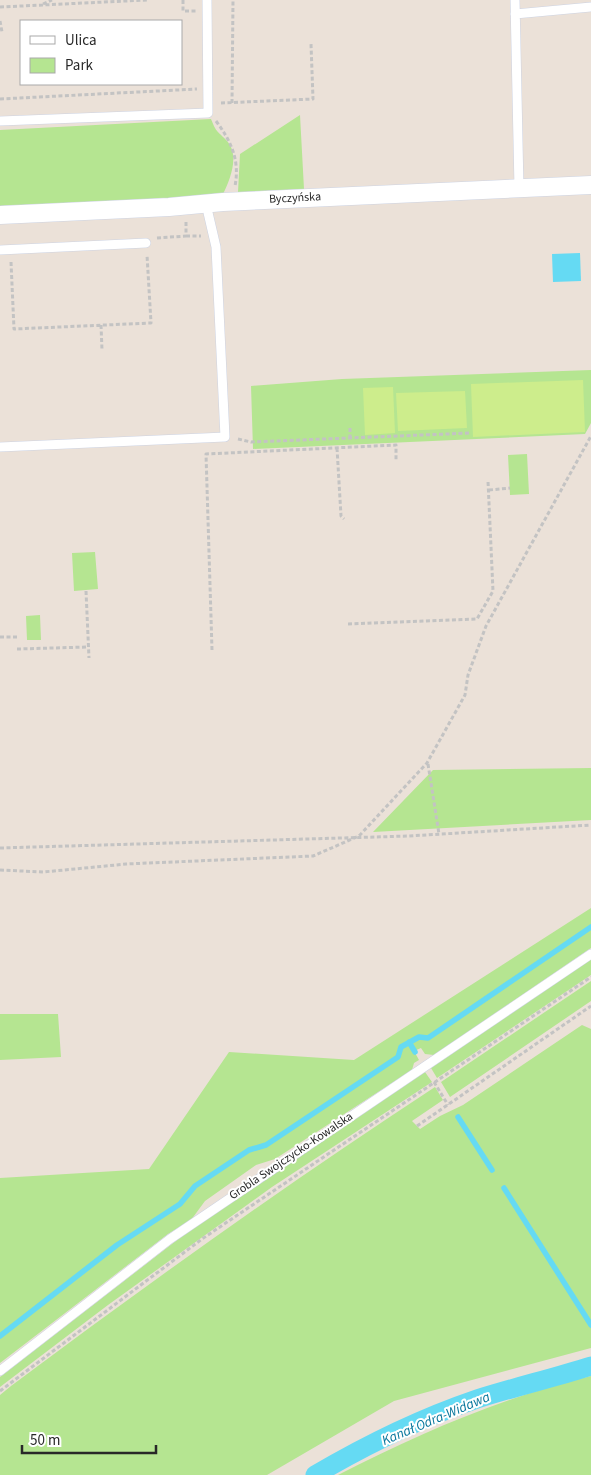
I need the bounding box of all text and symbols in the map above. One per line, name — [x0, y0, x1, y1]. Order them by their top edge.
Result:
legend — [20, 20, 182, 85]
text: Ulica — [65, 30, 96, 51]
text: Park — [65, 55, 94, 76]
street label: Byczyńska — [269, 188, 321, 208]
street label: Grobla Swojczycko-Kowalska — [226, 1108, 356, 1204]
water label: Kanał Odra-Widawa — [379, 1387, 494, 1451]
scale bar — [22, 1422, 156, 1454]
text: 50 m — [30, 1430, 60, 1451]

